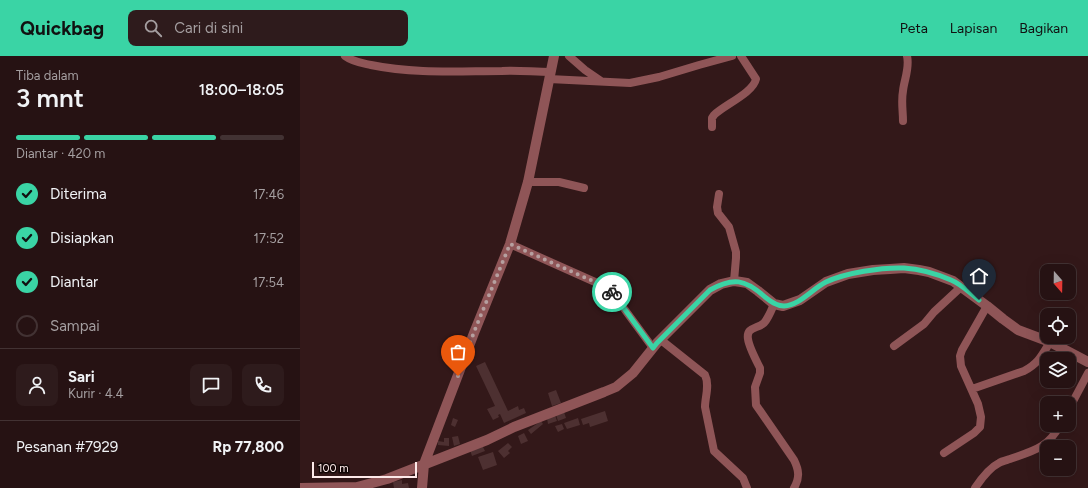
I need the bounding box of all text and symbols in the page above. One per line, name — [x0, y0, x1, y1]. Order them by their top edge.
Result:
search box — [128, 10, 408, 46]
text: Quickbag — [20, 17, 104, 40]
icon: search — [142, 17, 164, 39]
text: Cari di sini — [174, 19, 243, 37]
text: Peta — [900, 20, 928, 37]
text: Lapisan — [950, 20, 997, 37]
text: Bagikan — [1019, 20, 1068, 37]
text: Tiba dalam — [16, 68, 78, 83]
text: 18:00–18:05 — [199, 81, 284, 99]
text: 3 mnt — [16, 82, 84, 114]
text: Diantar · 420 m — [16, 146, 105, 161]
icon: check — [16, 183, 38, 205]
text: Diterima — [50, 185, 107, 203]
text: 17:46 — [253, 187, 284, 202]
icon: check — [16, 227, 38, 249]
text: Disiapkan — [50, 229, 114, 247]
text: 17:52 — [254, 231, 284, 246]
pin — [962, 259, 996, 300]
north arrow — [1040, 264, 1076, 300]
map controls — [1040, 264, 1076, 476]
icon: home — [968, 265, 990, 287]
icon: check — [16, 271, 38, 293]
courier — [592, 272, 632, 312]
text: Diantar — [50, 273, 98, 291]
text: 17:54 — [253, 275, 284, 290]
icon: bike — [601, 281, 623, 303]
button: locate — [1040, 308, 1076, 344]
text: Sampai — [50, 317, 100, 335]
pin — [441, 335, 475, 376]
icon: bag — [447, 341, 469, 363]
button: layers — [1040, 352, 1076, 388]
button: person — [16, 364, 58, 406]
button: chat — [190, 364, 232, 406]
button: phone — [242, 364, 284, 406]
text: Sari — [68, 368, 95, 386]
text: Kurir · 4.4 — [68, 386, 124, 401]
button: + — [1040, 396, 1076, 432]
text: Pesanan #7929 — [16, 438, 118, 456]
text: Rp 77,800 — [213, 438, 284, 456]
button: − — [1040, 440, 1076, 476]
scale bar — [312, 460, 417, 479]
text: 100 m — [318, 462, 349, 475]

